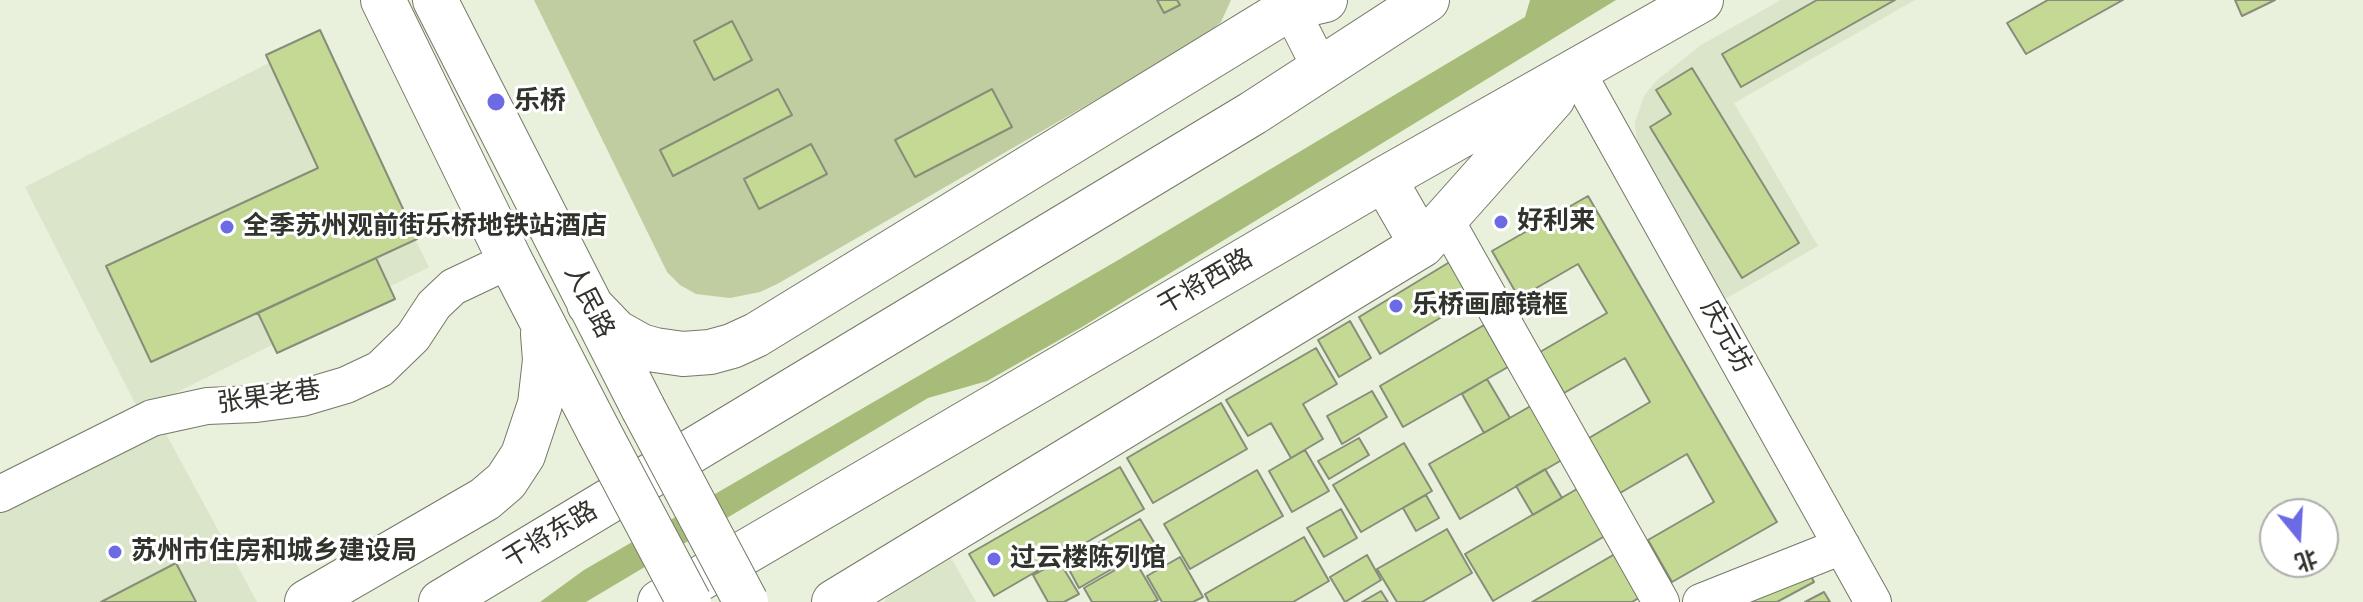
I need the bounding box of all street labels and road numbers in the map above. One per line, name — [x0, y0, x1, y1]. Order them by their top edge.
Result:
street label: 干将西路 — [1153, 243, 1259, 323]
street label: 人民路 — [556, 260, 620, 344]
street label: 庆元坊 — [1692, 295, 1758, 379]
street label: 张果老巷 — [215, 375, 323, 421]
street label: 干将东路 — [498, 496, 604, 576]

